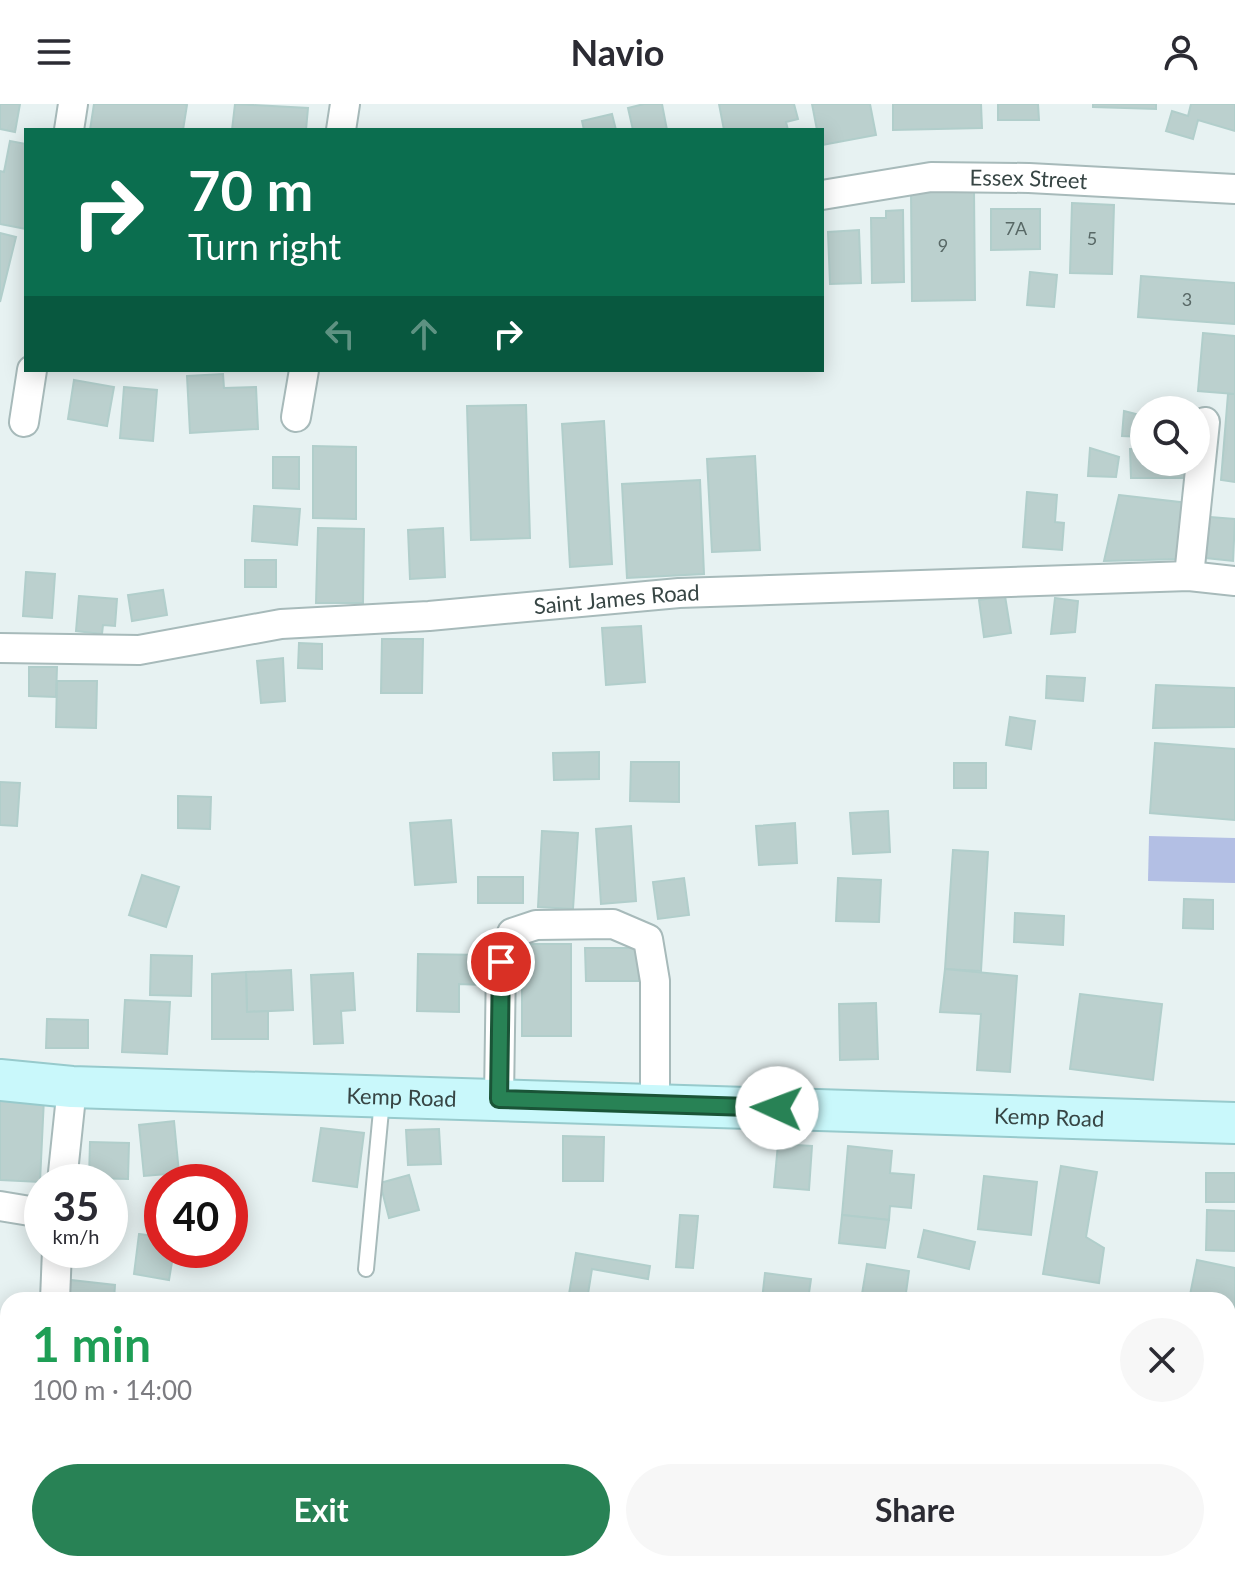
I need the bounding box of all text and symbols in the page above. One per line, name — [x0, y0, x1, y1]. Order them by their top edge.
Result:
icon: menu — [32, 30, 76, 74]
text: Navio — [571, 30, 664, 74]
icon: person — [1159, 30, 1203, 74]
text: 70 m — [188, 156, 313, 223]
icon: right — [56, 160, 160, 264]
street label: Essex Street — [970, 163, 1088, 194]
house number: 7A — [1005, 217, 1028, 239]
text: Turn right — [188, 224, 341, 268]
house number: 5 — [1087, 227, 1097, 249]
house number: 9 — [938, 234, 948, 256]
house number: 3 — [1182, 288, 1192, 310]
icon: left — [318, 312, 362, 356]
icon: ahead — [402, 312, 446, 356]
icon: right — [486, 312, 530, 356]
map controls — [1130, 396, 1210, 476]
button: search — [1130, 396, 1210, 476]
street label: Saint James Road — [532, 578, 700, 619]
pin — [467, 928, 535, 996]
icon: arrive — [479, 940, 523, 984]
position arrow — [735, 1066, 819, 1150]
street label: Kemp Road — [346, 1082, 457, 1112]
street label: Kemp Road — [994, 1102, 1105, 1132]
speed limit sign: 40 — [144, 1164, 248, 1268]
text: 35 — [53, 1182, 99, 1230]
text: km/h — [53, 1224, 99, 1248]
text: 1 min — [32, 1315, 151, 1372]
button: close — [1120, 1318, 1204, 1402]
text: 100 m · 14:00 — [32, 1374, 192, 1406]
button: Exit — [32, 1464, 610, 1556]
button: Share — [626, 1464, 1204, 1556]

